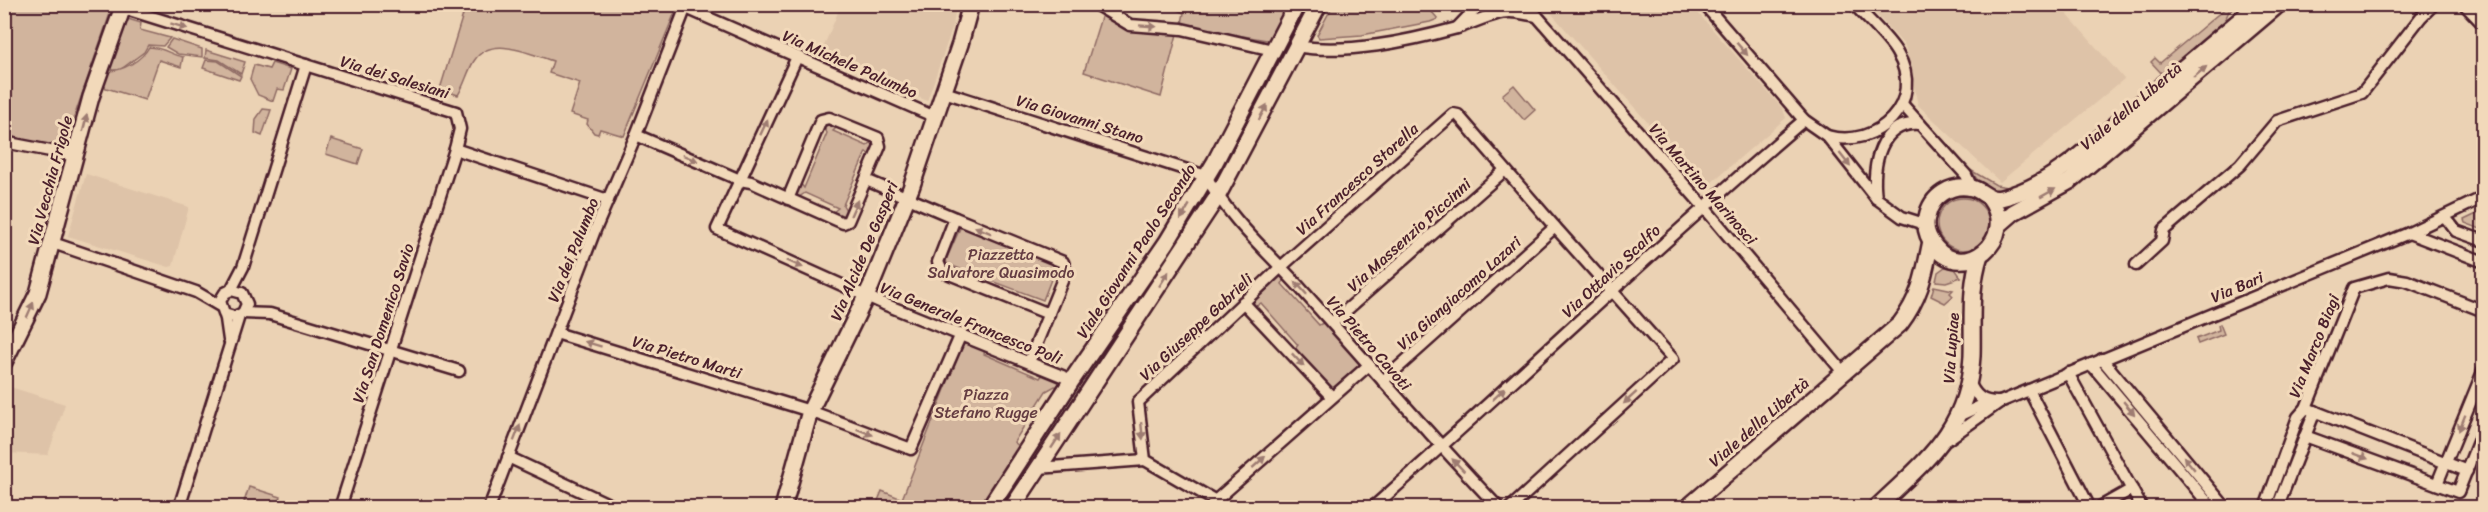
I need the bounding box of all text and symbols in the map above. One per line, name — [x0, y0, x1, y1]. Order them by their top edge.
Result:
street label: Via Michele Palumbo — [778, 21, 922, 107]
one-way arrow — [170, 22, 188, 31]
one-way arrow — [1139, 22, 1158, 31]
one-way arrow — [1735, 41, 1748, 56]
street label: Via dei Salesiani — [337, 47, 454, 108]
street label: Viale della Libertà — [2073, 54, 2189, 158]
one-way arrow — [2192, 66, 2207, 79]
street label: Via Giovanni Stano — [1013, 86, 1147, 152]
one-way arrow — [1258, 103, 1268, 120]
street label: Via Vecchia Frigole — [19, 112, 81, 248]
one-way arrow — [80, 114, 90, 132]
street label: Via Francesco Storella — [1288, 115, 1426, 243]
street label: Via Martino Marinosci — [1641, 116, 1765, 252]
one-way arrow — [760, 118, 769, 135]
one-way arrow — [1839, 152, 1852, 168]
one-way arrow — [681, 153, 699, 163]
street label: Viale Giovanni Paolo Secondo — [1068, 157, 1204, 345]
street label: Via Massenzio Piccinni — [1340, 170, 1478, 299]
street label: Via Alcide De Gasperi — [821, 176, 907, 325]
one-way arrow — [2040, 188, 2057, 198]
street label: Via dei Palumbo — [539, 193, 607, 307]
one-way arrow — [850, 199, 859, 217]
one-way arrow — [1180, 204, 1190, 221]
street label: Via Ottavio Scalfo — [1554, 217, 1668, 325]
one-way arrow — [974, 225, 992, 234]
street label: Via Giangiacomo Lazari — [1390, 228, 1529, 357]
street label: Via San Domenico Savio — [343, 239, 423, 407]
park label: Piazzetta Salvatore Quasimodo — [928, 240, 1075, 287]
one-way arrow — [786, 260, 803, 269]
street label: Via Bari — [2206, 263, 2269, 311]
street label: Via Giuseppe Gabrieli — [1132, 266, 1260, 388]
one-way arrow — [1159, 271, 1170, 288]
street label: Via Generale Francesco Poli — [876, 273, 1067, 373]
one-way arrow — [1295, 281, 1308, 296]
street label: Via Pietro Cavoti — [1319, 289, 1419, 398]
street label: Via Marco Biagi — [2280, 289, 2348, 402]
one-way arrow — [26, 301, 35, 318]
street label: Via Lupiae — [1934, 311, 1968, 384]
street label: Via Pietro Marti — [629, 327, 746, 388]
one-way arrow — [584, 339, 602, 348]
one-way arrow — [1290, 353, 1304, 367]
street label: Viale della Libertà — [1702, 370, 1816, 474]
park label: Piazza Stefano Rugge — [934, 380, 1038, 427]
one-way arrow — [1492, 387, 1506, 401]
one-way arrow — [1623, 391, 1637, 405]
one-way arrow — [2122, 400, 2135, 416]
one-way arrow — [2457, 415, 2467, 433]
one-way arrow — [1137, 422, 1146, 441]
one-way arrow — [513, 424, 523, 442]
one-way arrow — [856, 427, 874, 437]
one-way arrow — [1050, 434, 1062, 450]
one-way arrow — [2351, 452, 2369, 461]
one-way arrow — [1251, 455, 1266, 469]
one-way arrow — [2183, 455, 2195, 470]
one-way arrow — [1452, 459, 1466, 473]

